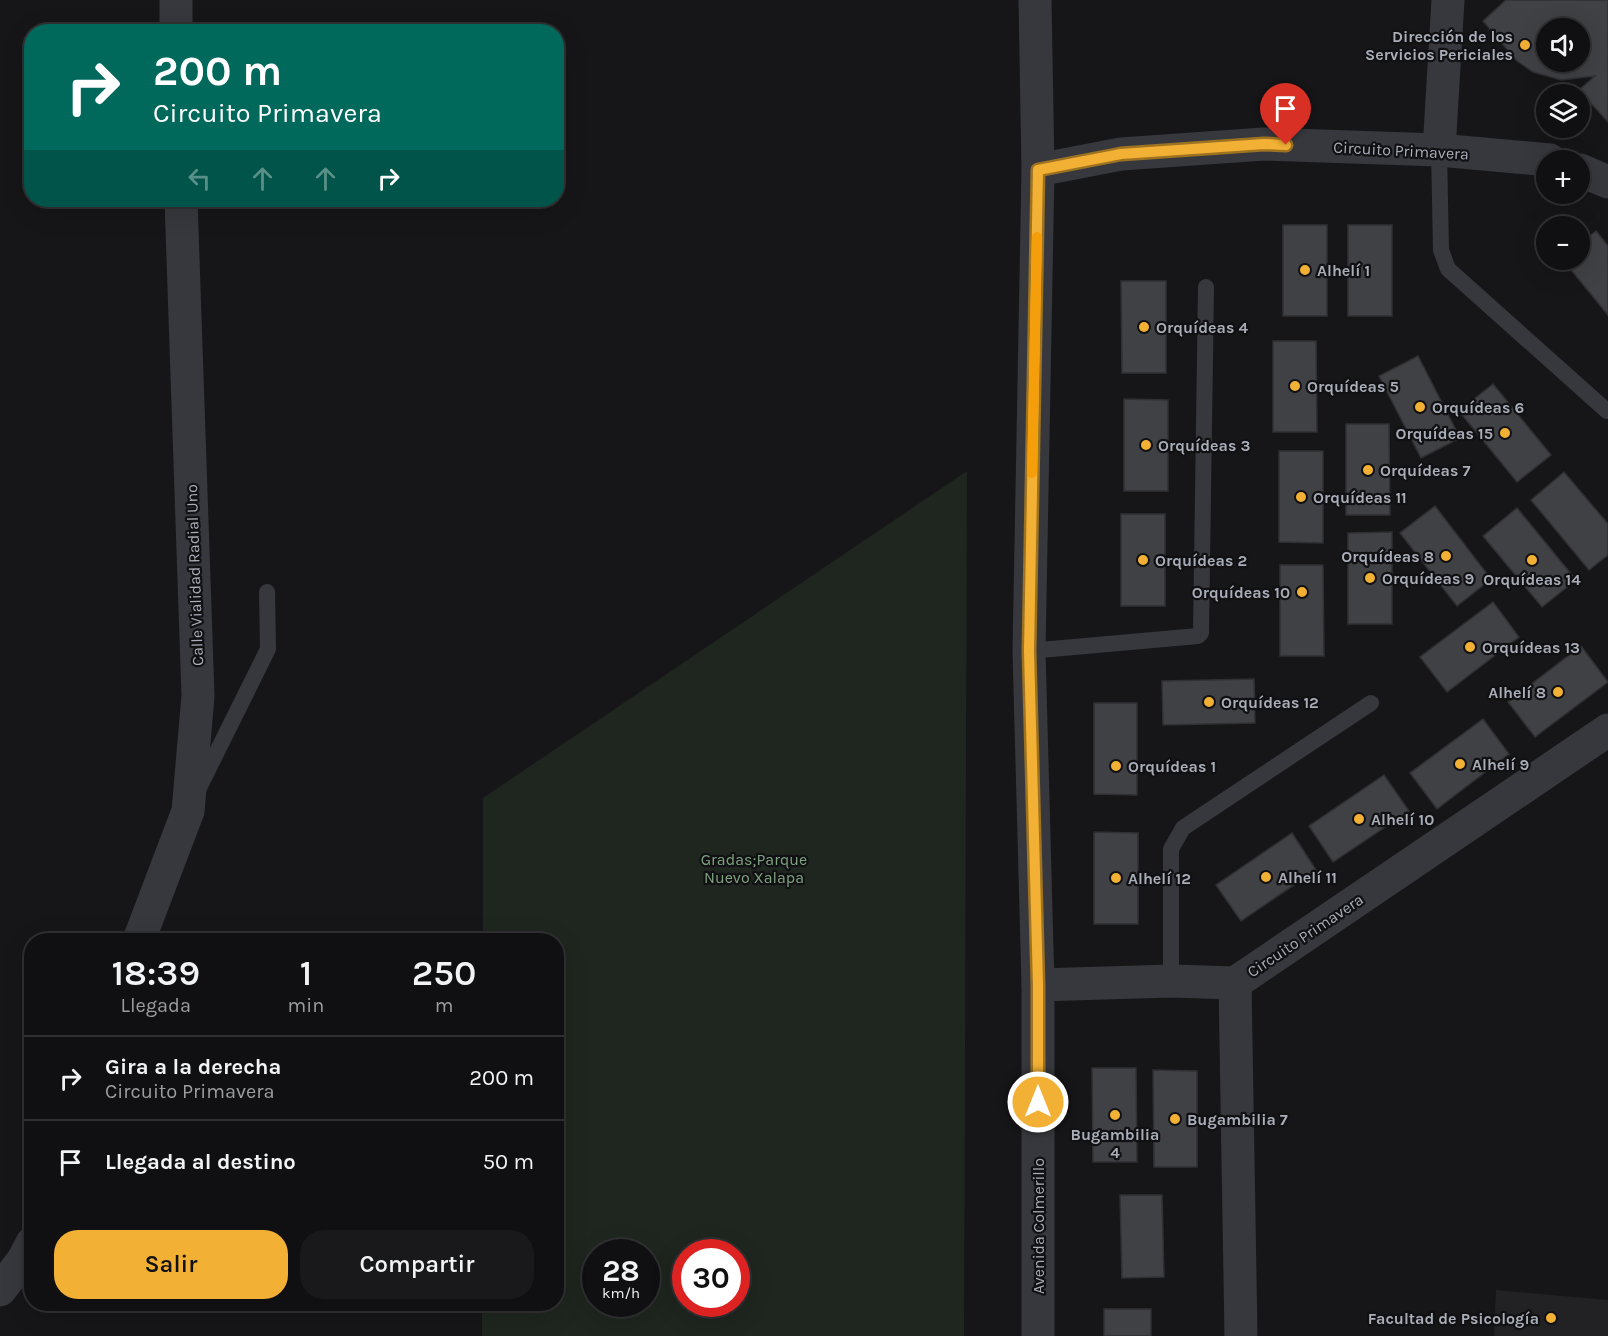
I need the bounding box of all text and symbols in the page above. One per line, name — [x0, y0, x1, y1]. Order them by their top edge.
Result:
map controls — [1536, 18, 1590, 270]
button: sound — [1536, 18, 1590, 72]
place label: Dirección de los Servicios Periciales — [1365, 27, 1513, 64]
marker: Dirección de los Servicios Periciales — [1518, 38, 1532, 52]
text: 200 m — [153, 46, 282, 96]
icon: right — [54, 48, 132, 126]
pin — [1260, 83, 1311, 145]
button: layers — [1536, 84, 1590, 138]
icon: arrive — [1269, 92, 1302, 125]
text: Circuito Primavera — [153, 97, 382, 129]
street label: Circuito Primavera — [1333, 137, 1469, 164]
button: + — [1536, 150, 1590, 204]
icon: left — [183, 162, 216, 195]
icon: ahead — [246, 162, 279, 195]
icon: ahead — [309, 162, 342, 195]
icon: right — [372, 162, 405, 195]
button: − — [1536, 216, 1590, 270]
place label: Alhelí 1 — [1317, 261, 1370, 280]
marker: Alhelí 1 — [1298, 263, 1312, 277]
place label: Orquídeas 4 — [1156, 318, 1248, 337]
marker: Orquídeas 4 — [1137, 320, 1151, 334]
place label: Orquídeas 5 — [1307, 377, 1399, 396]
marker: Orquídeas 5 — [1288, 379, 1302, 393]
place label: Orquídeas 6 — [1432, 398, 1524, 417]
marker: Orquídeas 6 — [1413, 400, 1427, 414]
place label: Orquídeas 15 — [1396, 424, 1493, 443]
marker: Orquídeas 15 — [1498, 426, 1512, 440]
place label: Orquídeas 3 — [1158, 436, 1250, 455]
marker: Orquídeas 3 — [1139, 438, 1153, 452]
place label: Orquídeas 7 — [1380, 461, 1470, 480]
marker: Orquídeas 7 — [1361, 463, 1375, 477]
street label: Calle Vialidad Radial Uno — [182, 484, 207, 666]
place label: Orquídeas 11 — [1313, 488, 1407, 507]
marker: Orquídeas 11 — [1294, 490, 1308, 504]
place label: Orquídeas 8 — [1341, 547, 1434, 566]
marker: Orquídeas 8 — [1439, 549, 1453, 563]
place label: Orquídeas 2 — [1155, 551, 1247, 570]
marker: Orquídeas 2 — [1136, 553, 1150, 567]
marker: Orquídeas 14 — [1525, 553, 1539, 567]
place label: Orquídeas 9 — [1382, 569, 1474, 588]
place label: Orquídeas 14 — [1483, 570, 1581, 589]
marker: Orquídeas 9 — [1363, 571, 1377, 585]
place label: Orquídeas 10 — [1192, 583, 1290, 602]
marker: Orquídeas 10 — [1295, 585, 1309, 599]
place label: Orquídeas 13 — [1482, 638, 1580, 657]
marker: Orquídeas 13 — [1463, 640, 1477, 654]
place label: Alhelí 8 — [1488, 683, 1546, 702]
marker: Alhelí 8 — [1551, 685, 1565, 699]
place label: Orquídeas 12 — [1221, 693, 1319, 712]
marker: Orquídeas 12 — [1202, 695, 1216, 709]
place label: Alhelí 9 — [1472, 755, 1529, 774]
place label: Orquídeas 1 — [1128, 757, 1216, 776]
marker: Alhelí 9 — [1453, 757, 1467, 771]
marker: Orquídeas 1 — [1109, 759, 1123, 773]
place label: Alhelí 10 — [1371, 810, 1434, 829]
marker: Alhelí 10 — [1352, 812, 1366, 826]
park label: Gradas;Parque Nuevo Xalapa — [701, 850, 807, 887]
place label: Alhelí 11 — [1278, 868, 1337, 887]
place label: Alhelí 12 — [1128, 869, 1191, 888]
marker: Alhelí 11 — [1259, 870, 1273, 884]
marker: Alhelí 12 — [1109, 871, 1123, 885]
street label: Circuito Primavera — [1244, 890, 1367, 981]
text: 18:39 — [111, 952, 200, 994]
text: 1 — [300, 952, 312, 994]
text: 250 — [412, 952, 477, 994]
text: Llegada — [121, 994, 191, 1017]
text: min — [288, 994, 324, 1017]
text: m — [435, 994, 454, 1017]
text: Gira a la derecha — [105, 1054, 281, 1080]
icon: right — [54, 1062, 87, 1095]
text: 200 m — [469, 1065, 534, 1091]
position arrow — [1006, 1070, 1070, 1134]
text: Circuito Primavera — [105, 1080, 275, 1103]
marker: Bugambilia 4 — [1108, 1108, 1122, 1122]
place label: Bugambilia 7 — [1187, 1110, 1288, 1129]
marker: Bugambilia 7 — [1168, 1112, 1182, 1126]
place label: Bugambilia 4 — [1071, 1125, 1159, 1162]
icon: arrive — [54, 1146, 87, 1179]
text: Llegada al destino — [105, 1149, 296, 1175]
text: 50 m — [483, 1149, 534, 1175]
street label: Avenida Colmerillo — [1029, 1158, 1048, 1294]
button: Salir — [54, 1230, 288, 1299]
button: Compartir — [300, 1230, 534, 1299]
speed limit sign: 30 — [672, 1239, 750, 1317]
text: 28 — [602, 1253, 640, 1289]
text: km/h — [602, 1284, 640, 1302]
place label: Facultad de Psicología — [1368, 1309, 1539, 1328]
marker: Facultad de Psicología — [1544, 1311, 1558, 1325]

